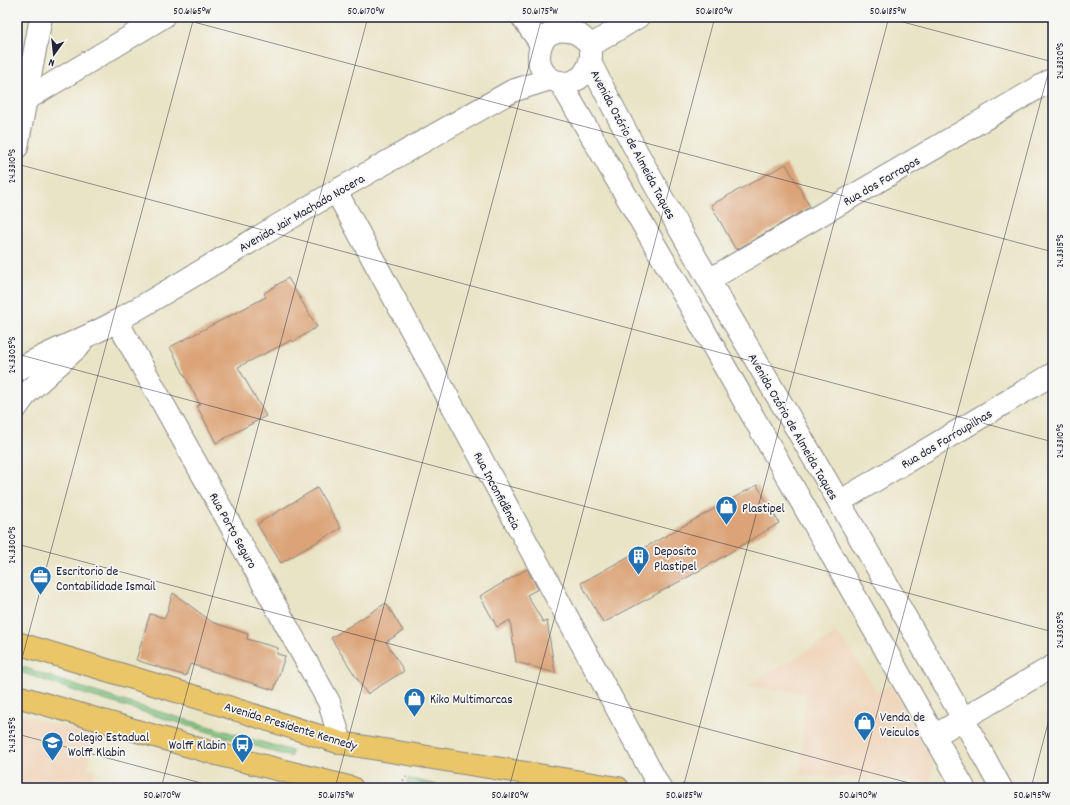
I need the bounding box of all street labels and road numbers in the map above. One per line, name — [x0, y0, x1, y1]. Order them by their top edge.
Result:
street label: Avenida Ozório de Almeida Taques — [584, 67, 679, 223]
street label: Rua dos Farrapos — [840, 152, 924, 212]
street label: Avenida Jair Machado Nocera — [236, 170, 370, 258]
street label: Avenida Ozório de Almeida Taques — [742, 350, 842, 504]
street label: Rua dos Farroupilhas — [898, 405, 996, 475]
street label: Rua Inconfidência — [467, 449, 525, 534]
street label: Rua Porto Seguro — [203, 490, 261, 573]
street label: Avenida Presidente Kennedy — [221, 698, 360, 757]

